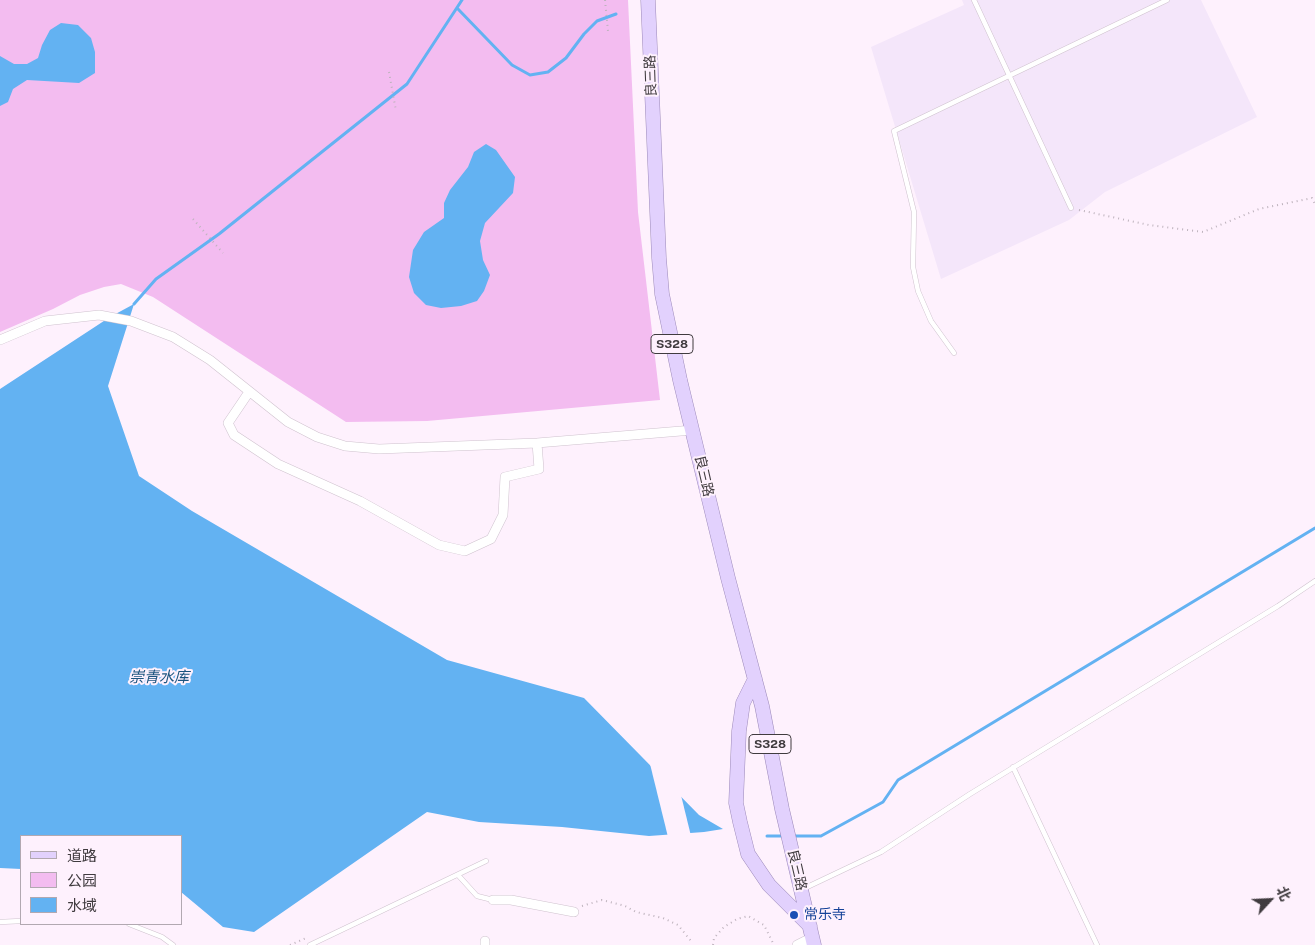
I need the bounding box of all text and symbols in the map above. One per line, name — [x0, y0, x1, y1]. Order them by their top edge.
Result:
street label: 良三路 — [642, 55, 660, 97]
road number: S328 — [651, 334, 693, 354]
street label: 良三路 — [691, 454, 717, 498]
water label: 崇青水库 — [129, 668, 189, 686]
road number: S328 — [749, 734, 791, 754]
legend — [20, 835, 182, 925]
text: 道路 — [67, 847, 97, 864]
street label: 良三路 — [784, 848, 810, 892]
text: 公园 — [67, 872, 97, 889]
north arrow — [1245, 875, 1295, 925]
text: 北 — [1273, 884, 1294, 903]
text: 水域 — [67, 897, 97, 914]
place label: 常乐寺 — [804, 907, 846, 923]
marker: 常乐寺 — [788, 909, 800, 921]

